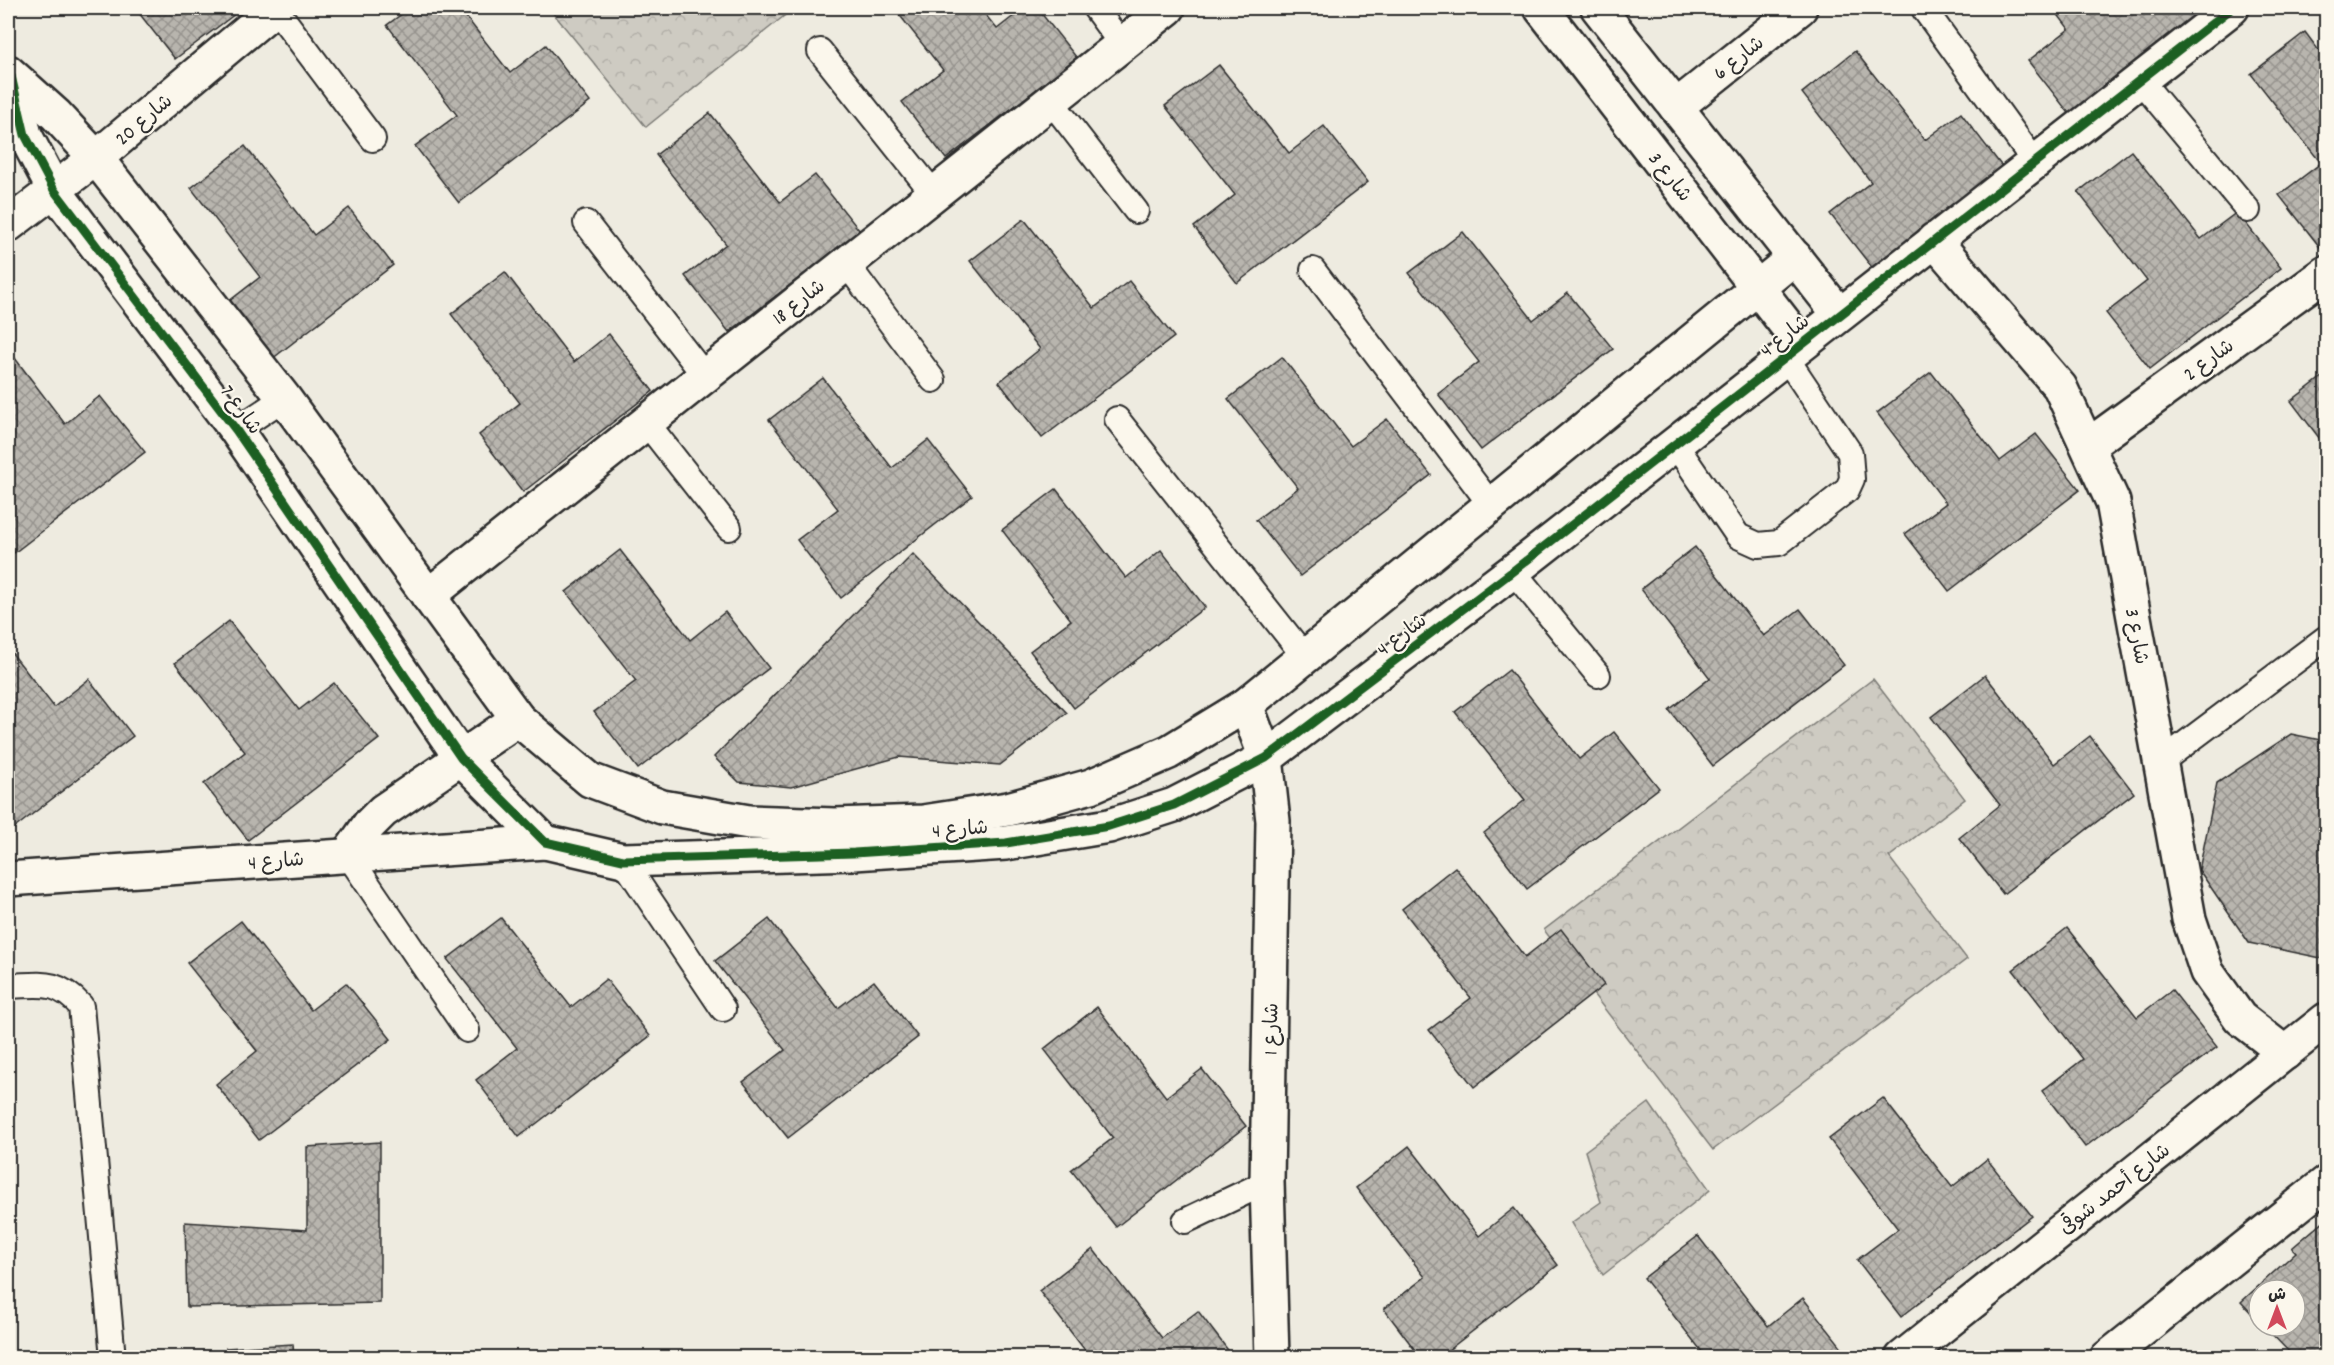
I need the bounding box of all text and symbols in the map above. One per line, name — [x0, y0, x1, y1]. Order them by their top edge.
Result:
street label: شارع 6 — [1708, 31, 1771, 88]
street label: شارع 20 — [110, 89, 180, 154]
street label: شارع 3 — [1640, 147, 1697, 209]
street label: شارع 18 — [767, 274, 832, 333]
street label: شارع 4 — [1755, 309, 1817, 366]
street label: شارع 2 — [2179, 333, 2241, 389]
street label: شارع 7 — [212, 380, 267, 441]
street label: شارع 3 — [2116, 606, 2154, 667]
street label: شارع 4 — [1372, 608, 1434, 664]
street label: شارع 4 — [931, 815, 989, 847]
street label: شارع 4 — [247, 847, 305, 879]
street label: شارع 1 — [1259, 1003, 1287, 1055]
street label: شارع أحمد شوقى — [2053, 1136, 2177, 1243]
north arrow — [2247, 1278, 2307, 1338]
text: ش — [2268, 1284, 2286, 1307]

